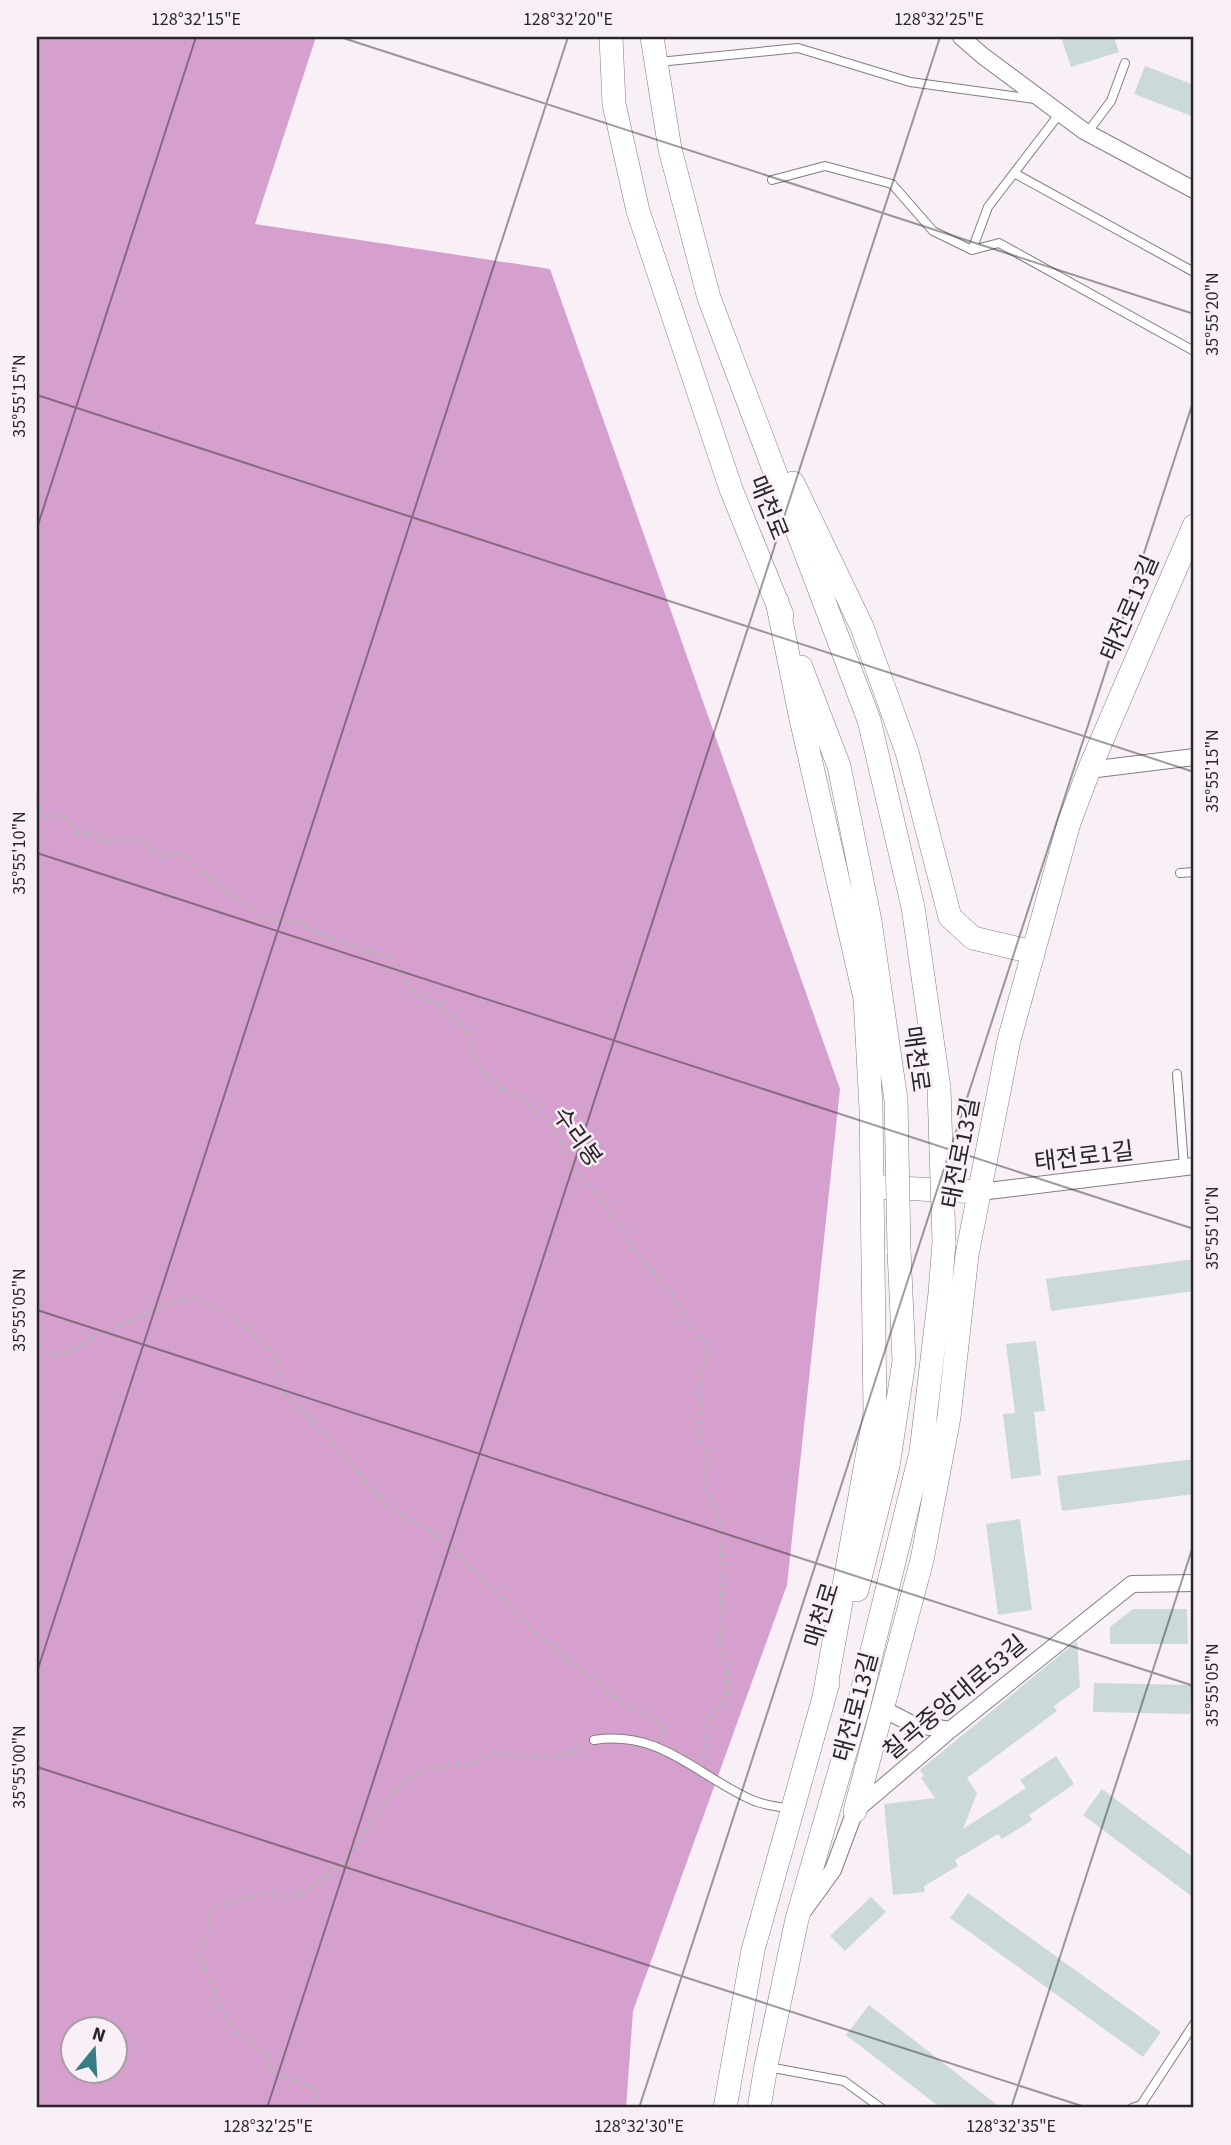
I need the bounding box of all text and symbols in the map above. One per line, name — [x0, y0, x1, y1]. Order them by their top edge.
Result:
text: 128°32'15"E — [151, 7, 241, 32]
text: 128°32'20"E — [523, 7, 613, 32]
text: 128°32'25"E — [894, 7, 984, 32]
text: 35°55'20"N — [1200, 272, 1225, 356]
text: 35°55'15"N — [7, 354, 32, 438]
street label: 매천로 — [739, 471, 797, 545]
street label: 태전로13길 — [1092, 550, 1168, 666]
text: 35°55'15"N — [1200, 729, 1225, 813]
text: 35°55'10"N — [7, 811, 32, 895]
street label: 매천로 — [894, 1024, 938, 1094]
street label: 태전로13길 — [933, 1095, 989, 1211]
street label: 수리봉 — [544, 1100, 610, 1174]
street label: 태전로1길 — [1032, 1134, 1136, 1180]
text: 35°55'10"N — [1200, 1186, 1225, 1270]
text: 35°55'05"N — [7, 1268, 32, 1352]
street label: 매천로 — [796, 1578, 848, 1652]
street label: 칠곡중앙대로53길 — [875, 1627, 1035, 1769]
text: 35°55'05"N — [1200, 1643, 1225, 1727]
street label: 태전로13길 — [825, 1648, 887, 1766]
text: 35°55'00"N — [7, 1725, 32, 1809]
north arrow — [60, 2016, 130, 2086]
text: N — [89, 2020, 109, 2050]
text: 128°32'25"E — [223, 2114, 313, 2139]
text: 128°32'30"E — [594, 2114, 684, 2139]
text: 128°32'35"E — [966, 2114, 1056, 2139]

